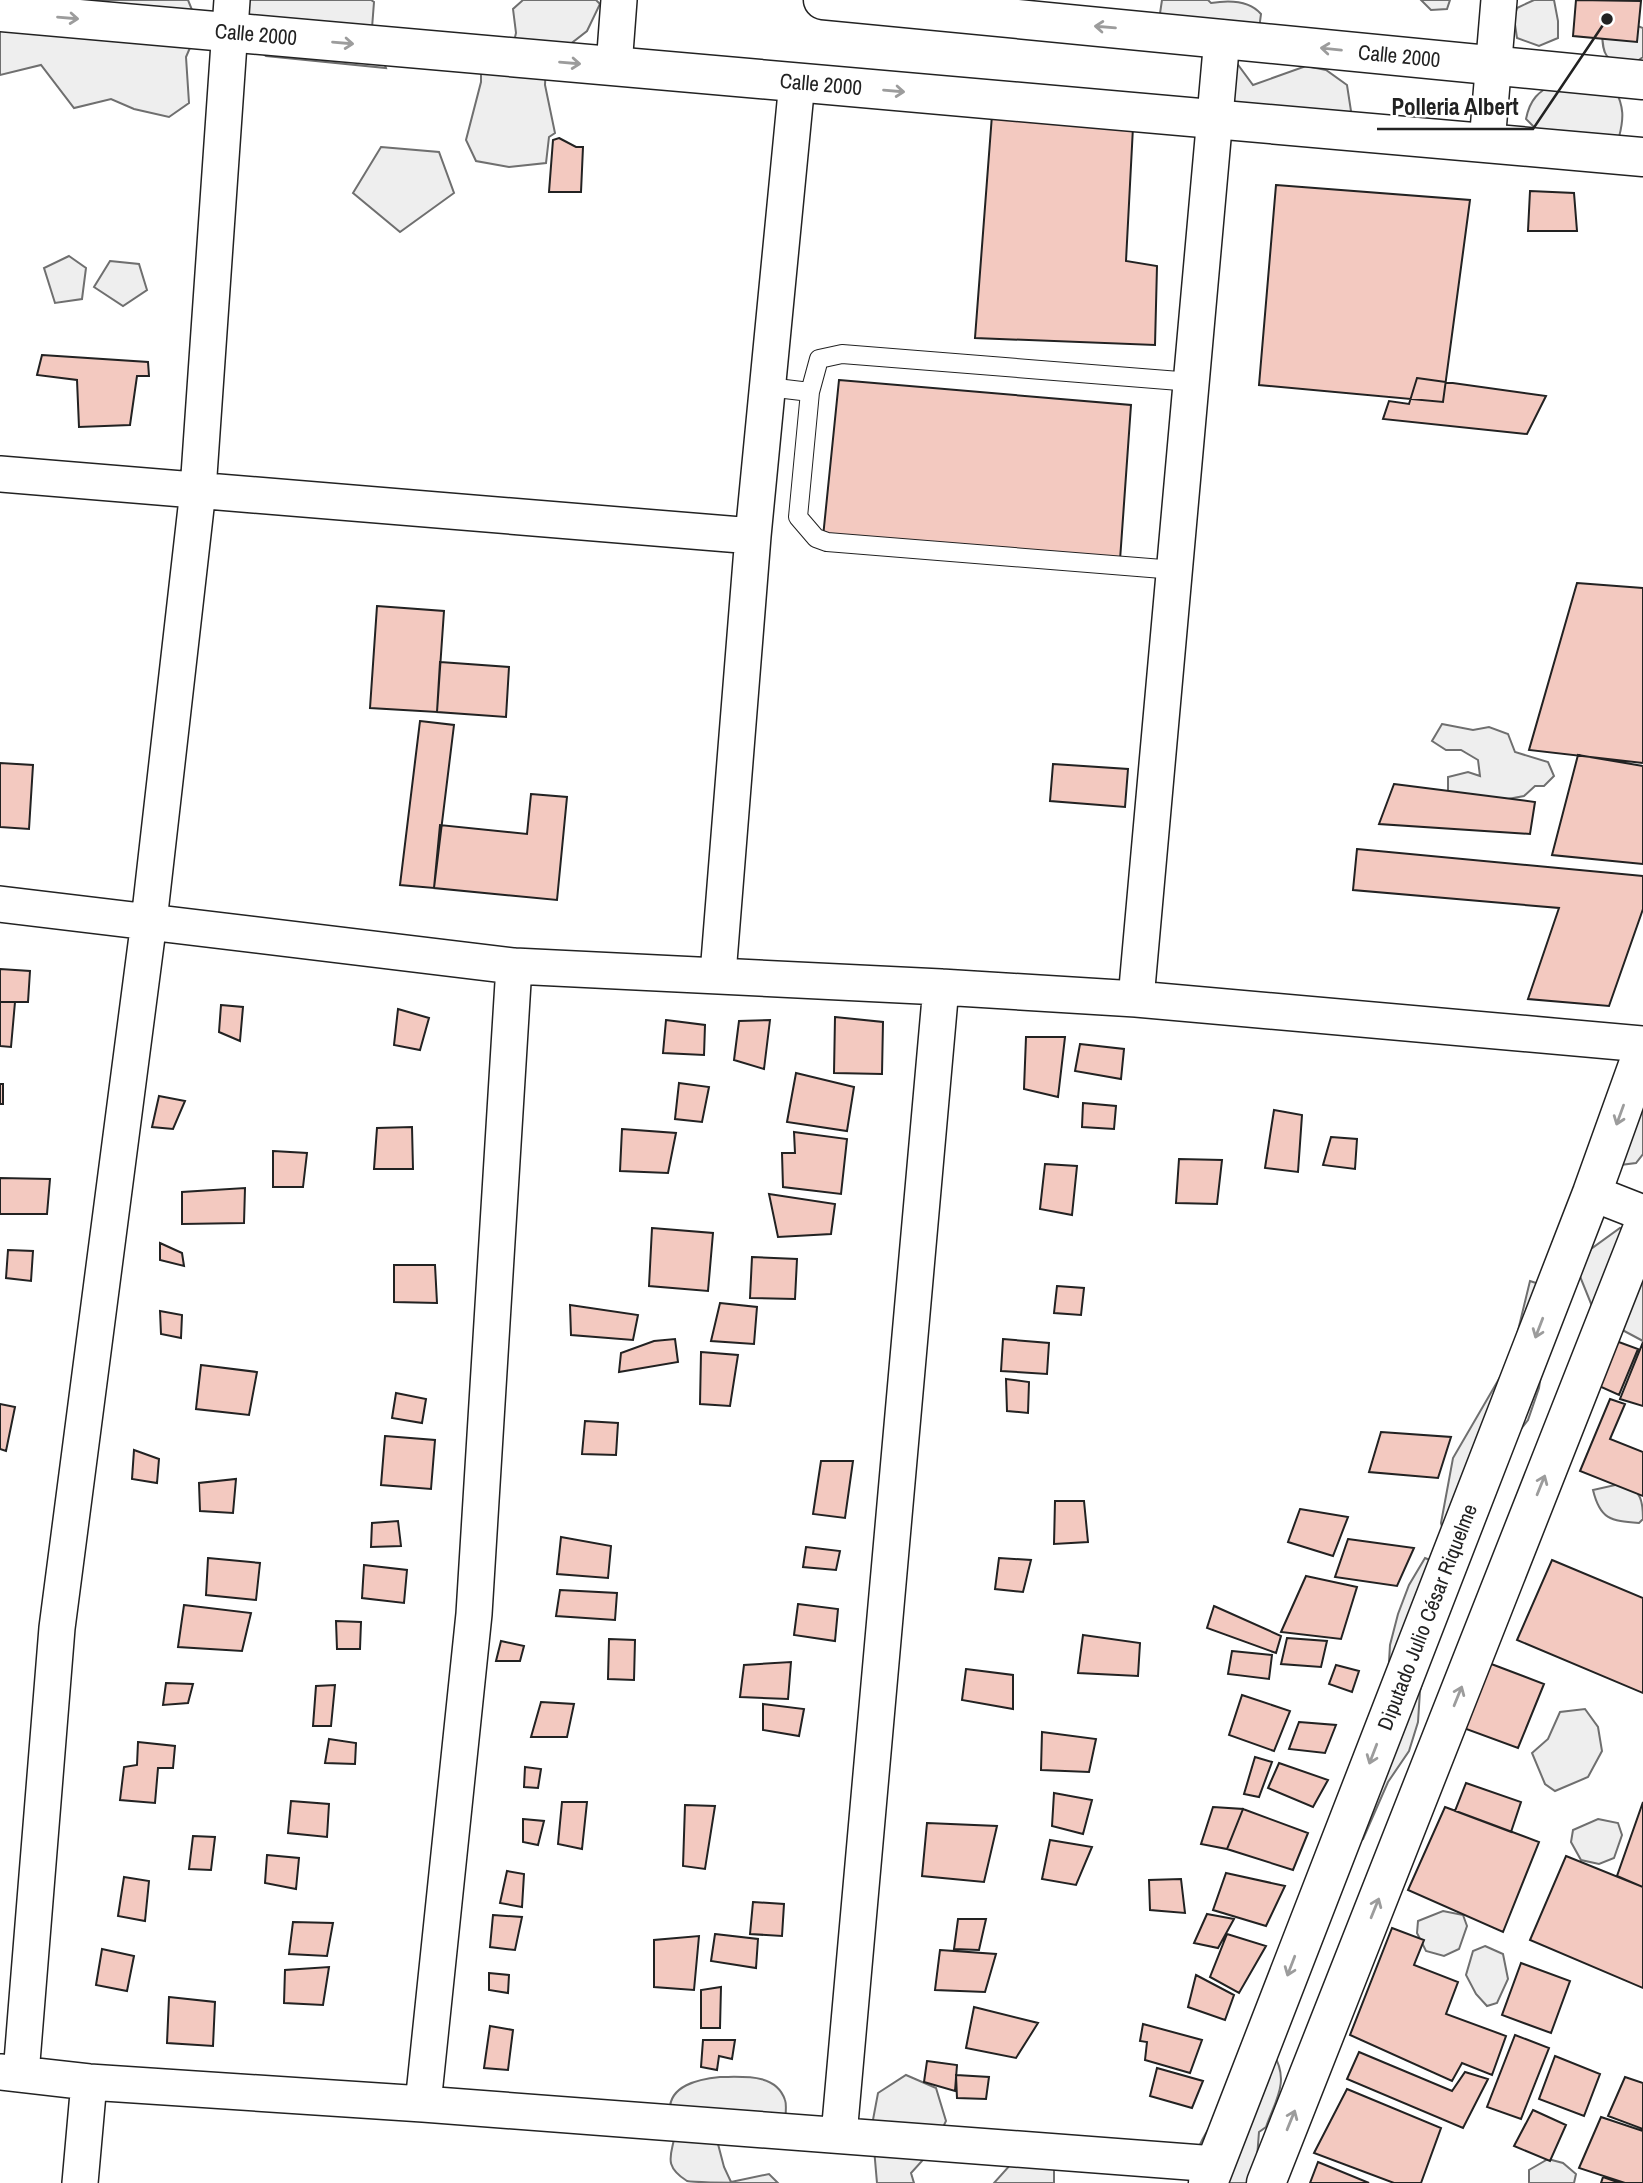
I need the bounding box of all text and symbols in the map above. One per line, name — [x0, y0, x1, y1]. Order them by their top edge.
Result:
one-way arrow — [56, 12, 79, 25]
street label: Calle 2000 — [214, 16, 298, 52]
one-way arrow — [1094, 20, 1117, 33]
one-way arrow — [332, 36, 354, 49]
street label: Calle 2000 — [1357, 37, 1442, 74]
one-way arrow — [1320, 42, 1343, 55]
one-way arrow — [558, 56, 581, 69]
street label: Calle 2000 — [779, 66, 863, 102]
one-way arrow — [883, 85, 905, 98]
callout: Polleria Albert — [1377, 85, 1533, 129]
text: Polleria Albert — [1391, 91, 1519, 122]
one-way arrow — [1613, 1103, 1625, 1125]
one-way arrow — [1532, 1316, 1545, 1338]
one-way arrow — [1536, 1474, 1549, 1496]
street label: Diputado Julio César Riquelme — [1370, 1500, 1484, 1734]
one-way arrow — [1453, 1686, 1465, 1708]
one-way arrow — [1366, 1742, 1379, 1764]
one-way arrow — [1369, 1897, 1382, 1919]
one-way arrow — [1284, 1954, 1297, 1976]
one-way arrow — [1286, 2109, 1299, 2131]

